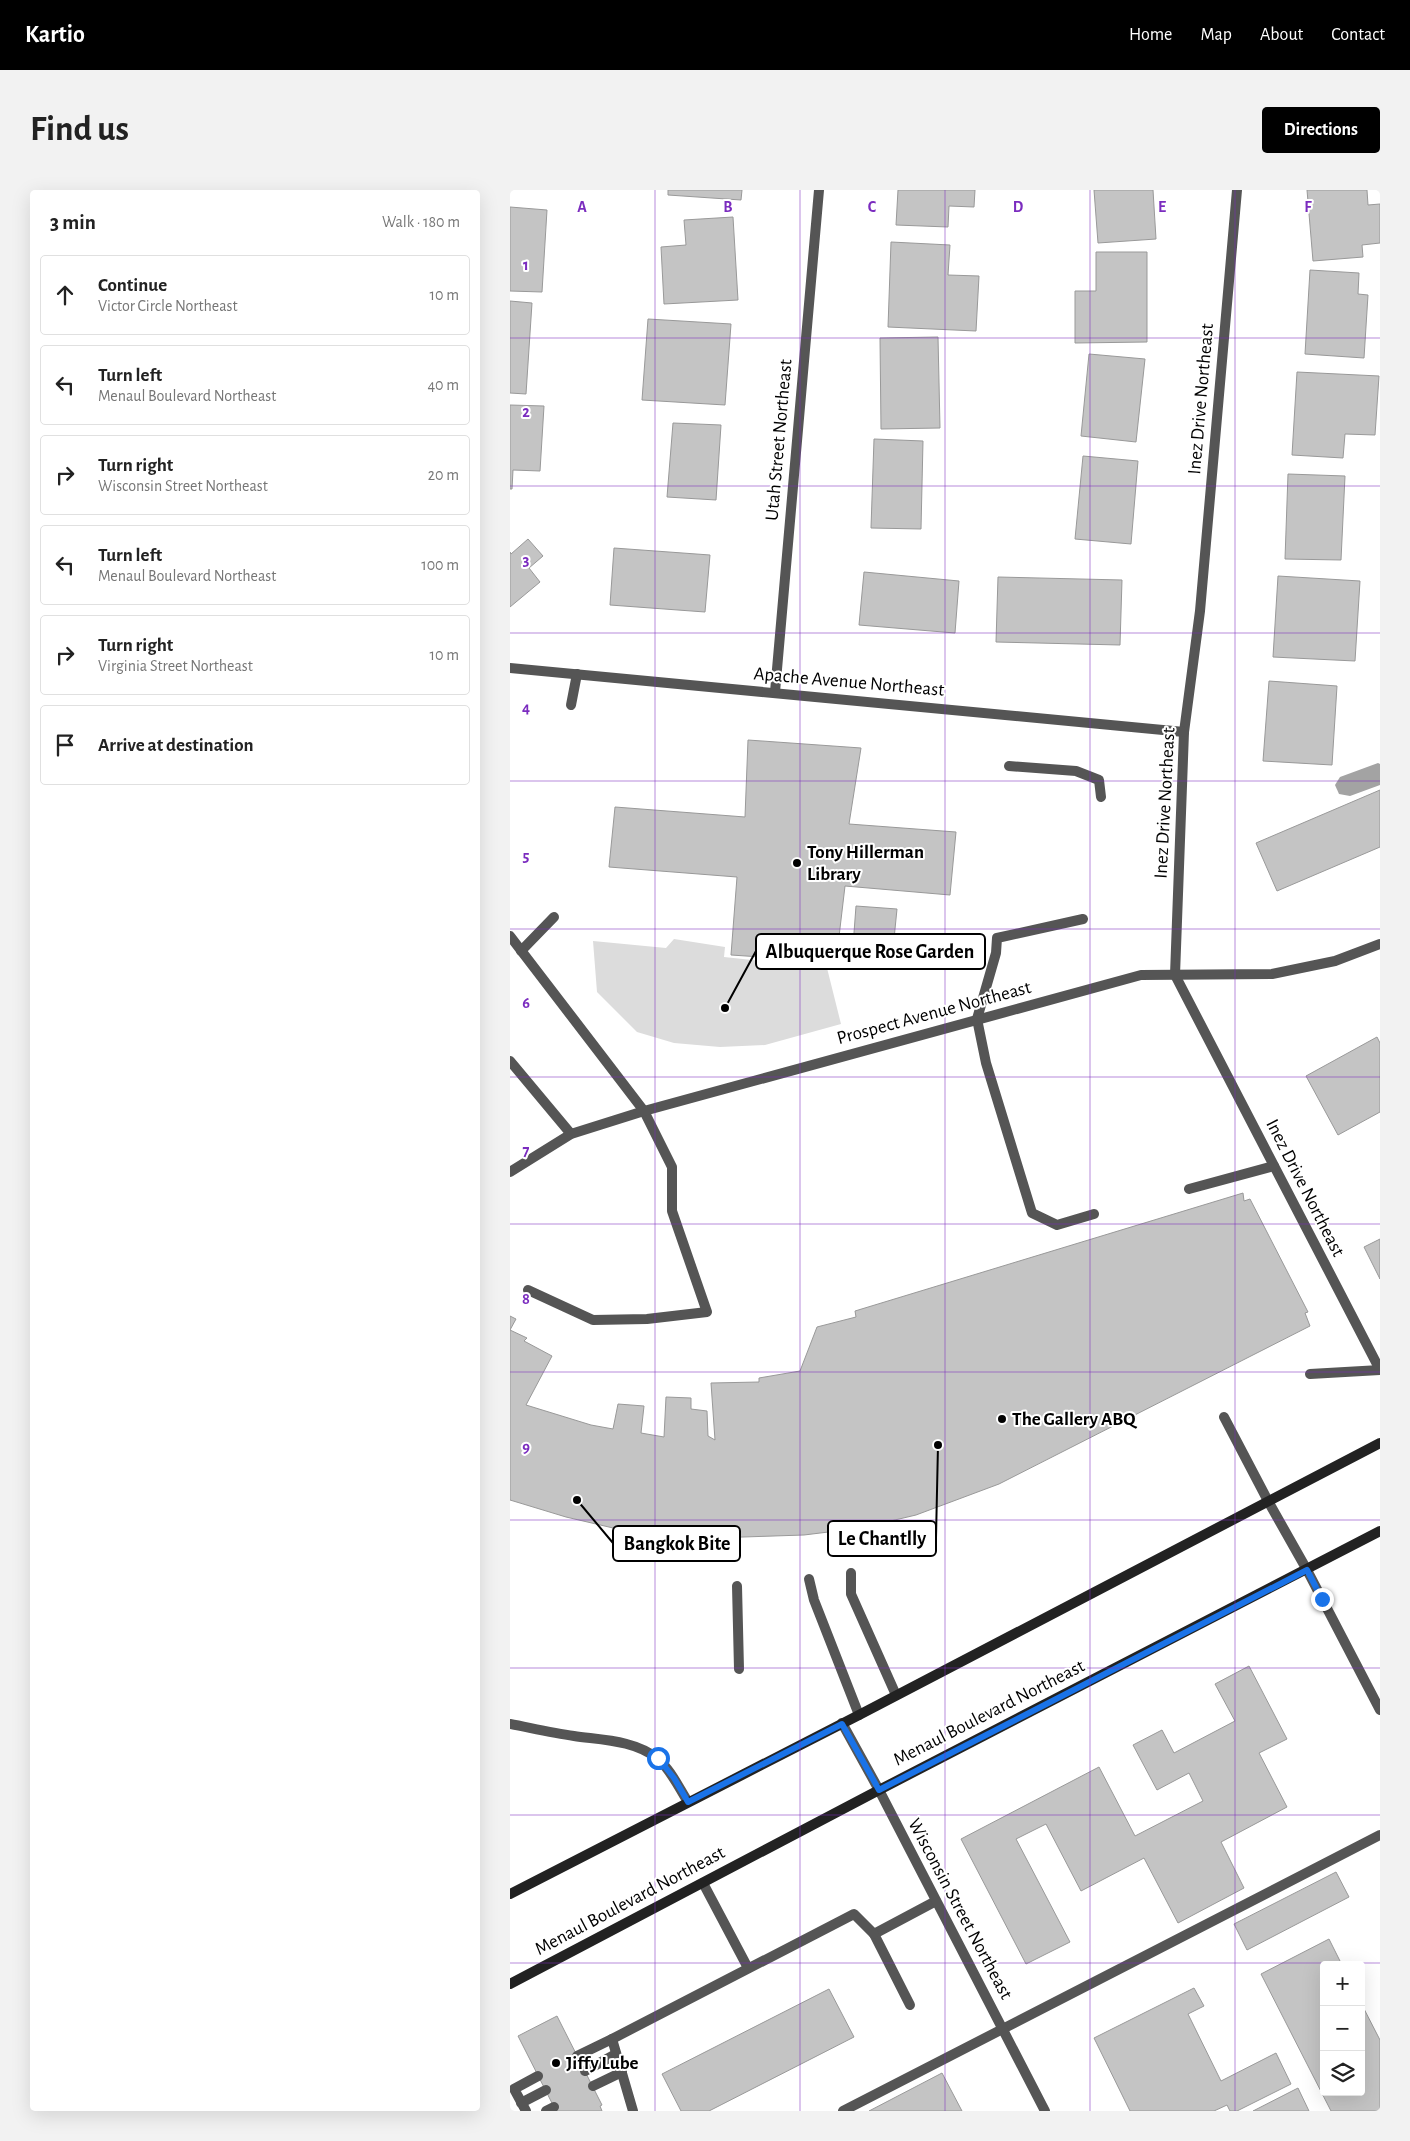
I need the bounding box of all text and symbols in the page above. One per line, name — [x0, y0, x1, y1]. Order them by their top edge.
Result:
text: Kartio — [25, 23, 85, 47]
text: Home — [1129, 26, 1172, 44]
text: Map — [1200, 26, 1232, 44]
text: About — [1260, 26, 1303, 44]
text: Contact — [1331, 26, 1385, 44]
button: Directions — [1262, 107, 1380, 153]
text: Find us — [30, 112, 129, 147]
text: A — [577, 199, 587, 215]
text: B — [723, 199, 733, 215]
text: C — [868, 199, 877, 215]
text: D — [1013, 199, 1024, 215]
text: E — [1158, 199, 1166, 215]
text: F — [1304, 199, 1312, 215]
text: 3 min — [50, 212, 96, 233]
text: Walk · 180 m — [382, 214, 460, 230]
text: 1 — [523, 257, 529, 273]
text: Continue — [98, 276, 167, 295]
icon: ahead — [51, 281, 79, 309]
text: 10 m — [430, 287, 459, 303]
text: Victor Circle Northeast — [98, 298, 238, 314]
street label: Inez Drive Northeast — [1185, 323, 1217, 475]
street label: Utah Street Northeast — [762, 358, 796, 522]
text: Turn left — [98, 366, 162, 385]
icon: left — [51, 371, 79, 399]
text: 40 m — [427, 377, 459, 393]
text: Menaul Boulevard Northeast — [98, 388, 276, 404]
text: 2 — [522, 404, 530, 420]
text: Turn right — [98, 456, 173, 475]
icon: right — [51, 461, 79, 489]
text: 20 m — [428, 467, 459, 483]
text: Wisconsin Street Northeast — [98, 478, 268, 494]
text: Turn left — [98, 546, 162, 565]
icon: left — [51, 551, 79, 579]
text: 3 — [523, 552, 530, 568]
text: 100 m — [421, 557, 459, 573]
text: Menaul Boulevard Northeast — [98, 568, 276, 584]
text: Turn right — [98, 636, 173, 655]
icon: right — [51, 641, 79, 669]
text: 10 m — [430, 647, 459, 663]
text: Virginia Street Northeast — [98, 658, 253, 674]
street label: Apache Avenue Northeast — [753, 664, 945, 700]
text: 4 — [522, 700, 530, 716]
street label: Inez Drive Northeast — [1152, 727, 1178, 879]
icon: arrive — [51, 731, 79, 759]
text: Arrive at destination — [98, 736, 254, 755]
place label: Tony Hillerman Library — [807, 843, 924, 884]
text: 5 — [523, 848, 530, 864]
marker: Tony Hillerman Library — [791, 857, 803, 869]
callout: Albuquerque Rose Garden — [756, 934, 985, 969]
text: Albuquerque Rose Garden — [766, 942, 974, 962]
street label: Prospect Avenue Northeast — [835, 978, 1033, 1048]
text: 6 — [522, 995, 530, 1011]
street label: Inez Drive Northeast — [1262, 1116, 1348, 1260]
text: 7 — [523, 1143, 530, 1159]
text: 8 — [522, 1291, 530, 1307]
place label: The Gallery ABQ — [1012, 1410, 1137, 1429]
marker: The Gallery ABQ — [996, 1413, 1008, 1425]
text: 9 — [522, 1439, 530, 1455]
callout: Le Chantlly — [828, 1521, 936, 1556]
callout: Bangkok Bite — [613, 1526, 740, 1561]
text: Le Chantlly — [838, 1529, 926, 1549]
text: Bangkok Bite — [624, 1534, 730, 1554]
route end — [1311, 1588, 1334, 1611]
street label: Menaul Boulevard Northeast — [890, 1656, 1088, 1770]
route start — [647, 1747, 670, 1770]
street label: Wisconsin Street Northeast — [904, 1815, 1016, 2003]
street label: Menaul Boulevard Northeast — [532, 1843, 728, 1959]
map controls — [1320, 1961, 1365, 2096]
button: + — [1320, 1961, 1365, 2006]
button: − — [1320, 2006, 1365, 2051]
button: layers — [1320, 2051, 1365, 2096]
place label: Jiffy Lube — [566, 2054, 639, 2073]
marker: Jiffy Lube — [550, 2057, 562, 2069]

